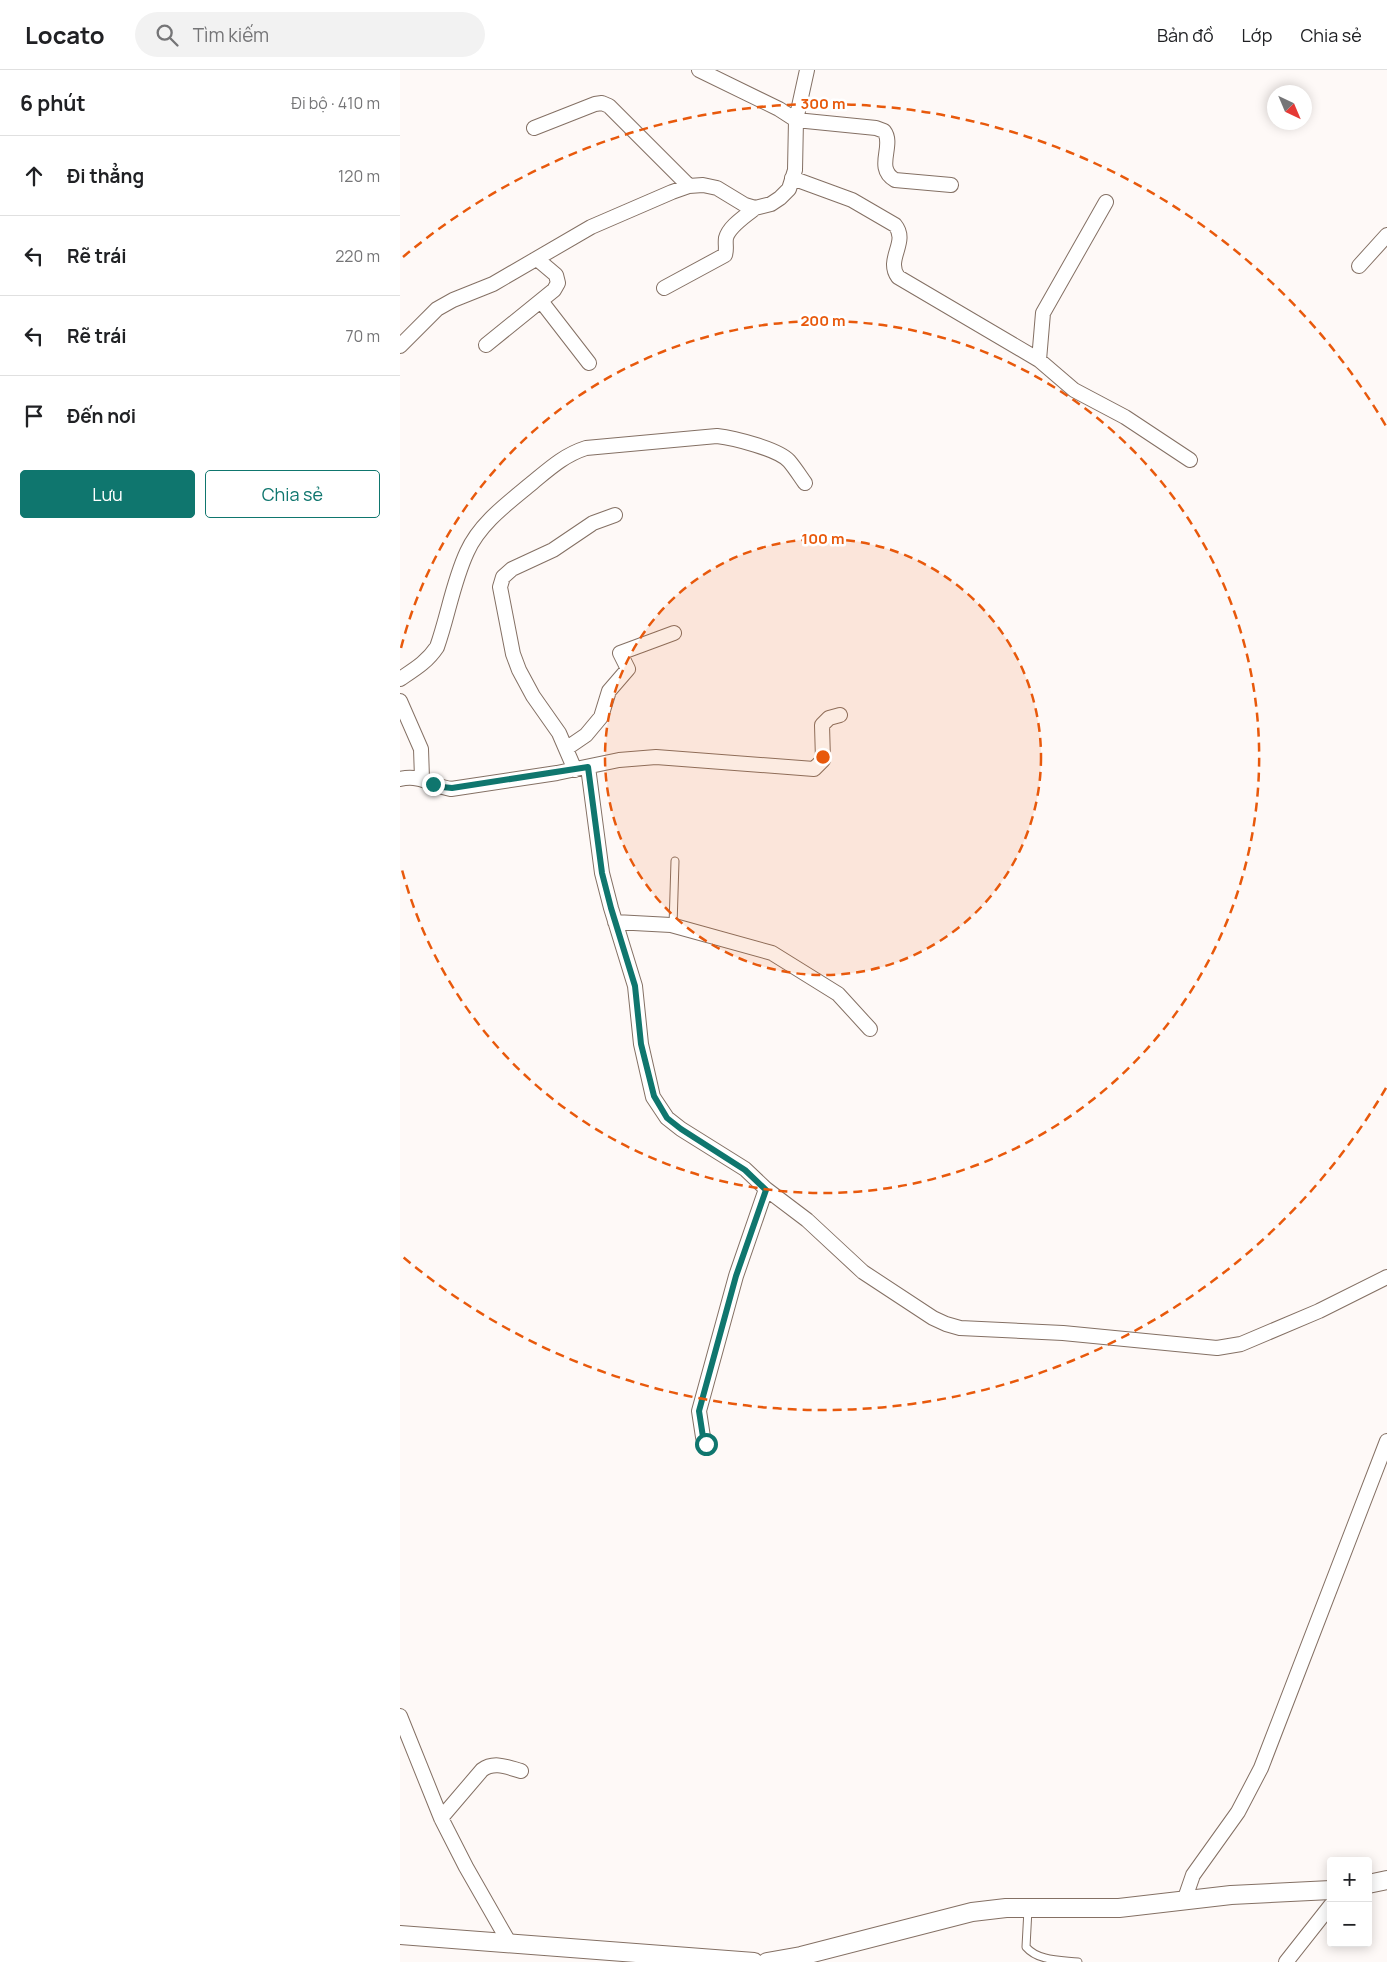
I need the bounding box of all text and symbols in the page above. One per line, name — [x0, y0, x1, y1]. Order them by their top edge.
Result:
search box — [135, 12, 485, 57]
text: Locato — [25, 18, 105, 51]
icon: search — [153, 21, 181, 49]
text: Tìm kiếm — [193, 22, 269, 48]
text: Bản đồ — [1157, 23, 1214, 47]
text: Lớp — [1242, 23, 1272, 47]
text: Chia sẻ — [1300, 23, 1362, 47]
north arrow — [1267, 85, 1312, 130]
text: 6 phút — [20, 89, 86, 117]
text: Đi bộ · 410 m — [291, 92, 380, 114]
text: 300 m — [801, 93, 845, 114]
icon: ahead — [20, 162, 48, 190]
text: Đi thẳng — [67, 163, 144, 189]
text: 120 m — [338, 165, 380, 187]
icon: left — [20, 242, 48, 270]
text: Rẽ trái — [67, 243, 127, 269]
text: 220 m — [335, 245, 380, 267]
text: 200 m — [800, 310, 846, 331]
icon: left — [20, 322, 48, 350]
text: Rẽ trái — [67, 323, 127, 349]
text: 70 m — [345, 325, 380, 347]
icon: arrive — [20, 402, 48, 430]
text: Đến nơi — [67, 403, 136, 429]
button: Lưu — [20, 470, 195, 518]
button: Chia sẻ — [205, 470, 380, 518]
text: 100 m — [802, 528, 844, 549]
centre of rings — [814, 748, 832, 766]
route end — [422, 773, 445, 796]
route start — [695, 1433, 718, 1456]
map controls — [1327, 1857, 1372, 1947]
button: + — [1327, 1857, 1372, 1902]
button: − — [1327, 1902, 1372, 1947]

